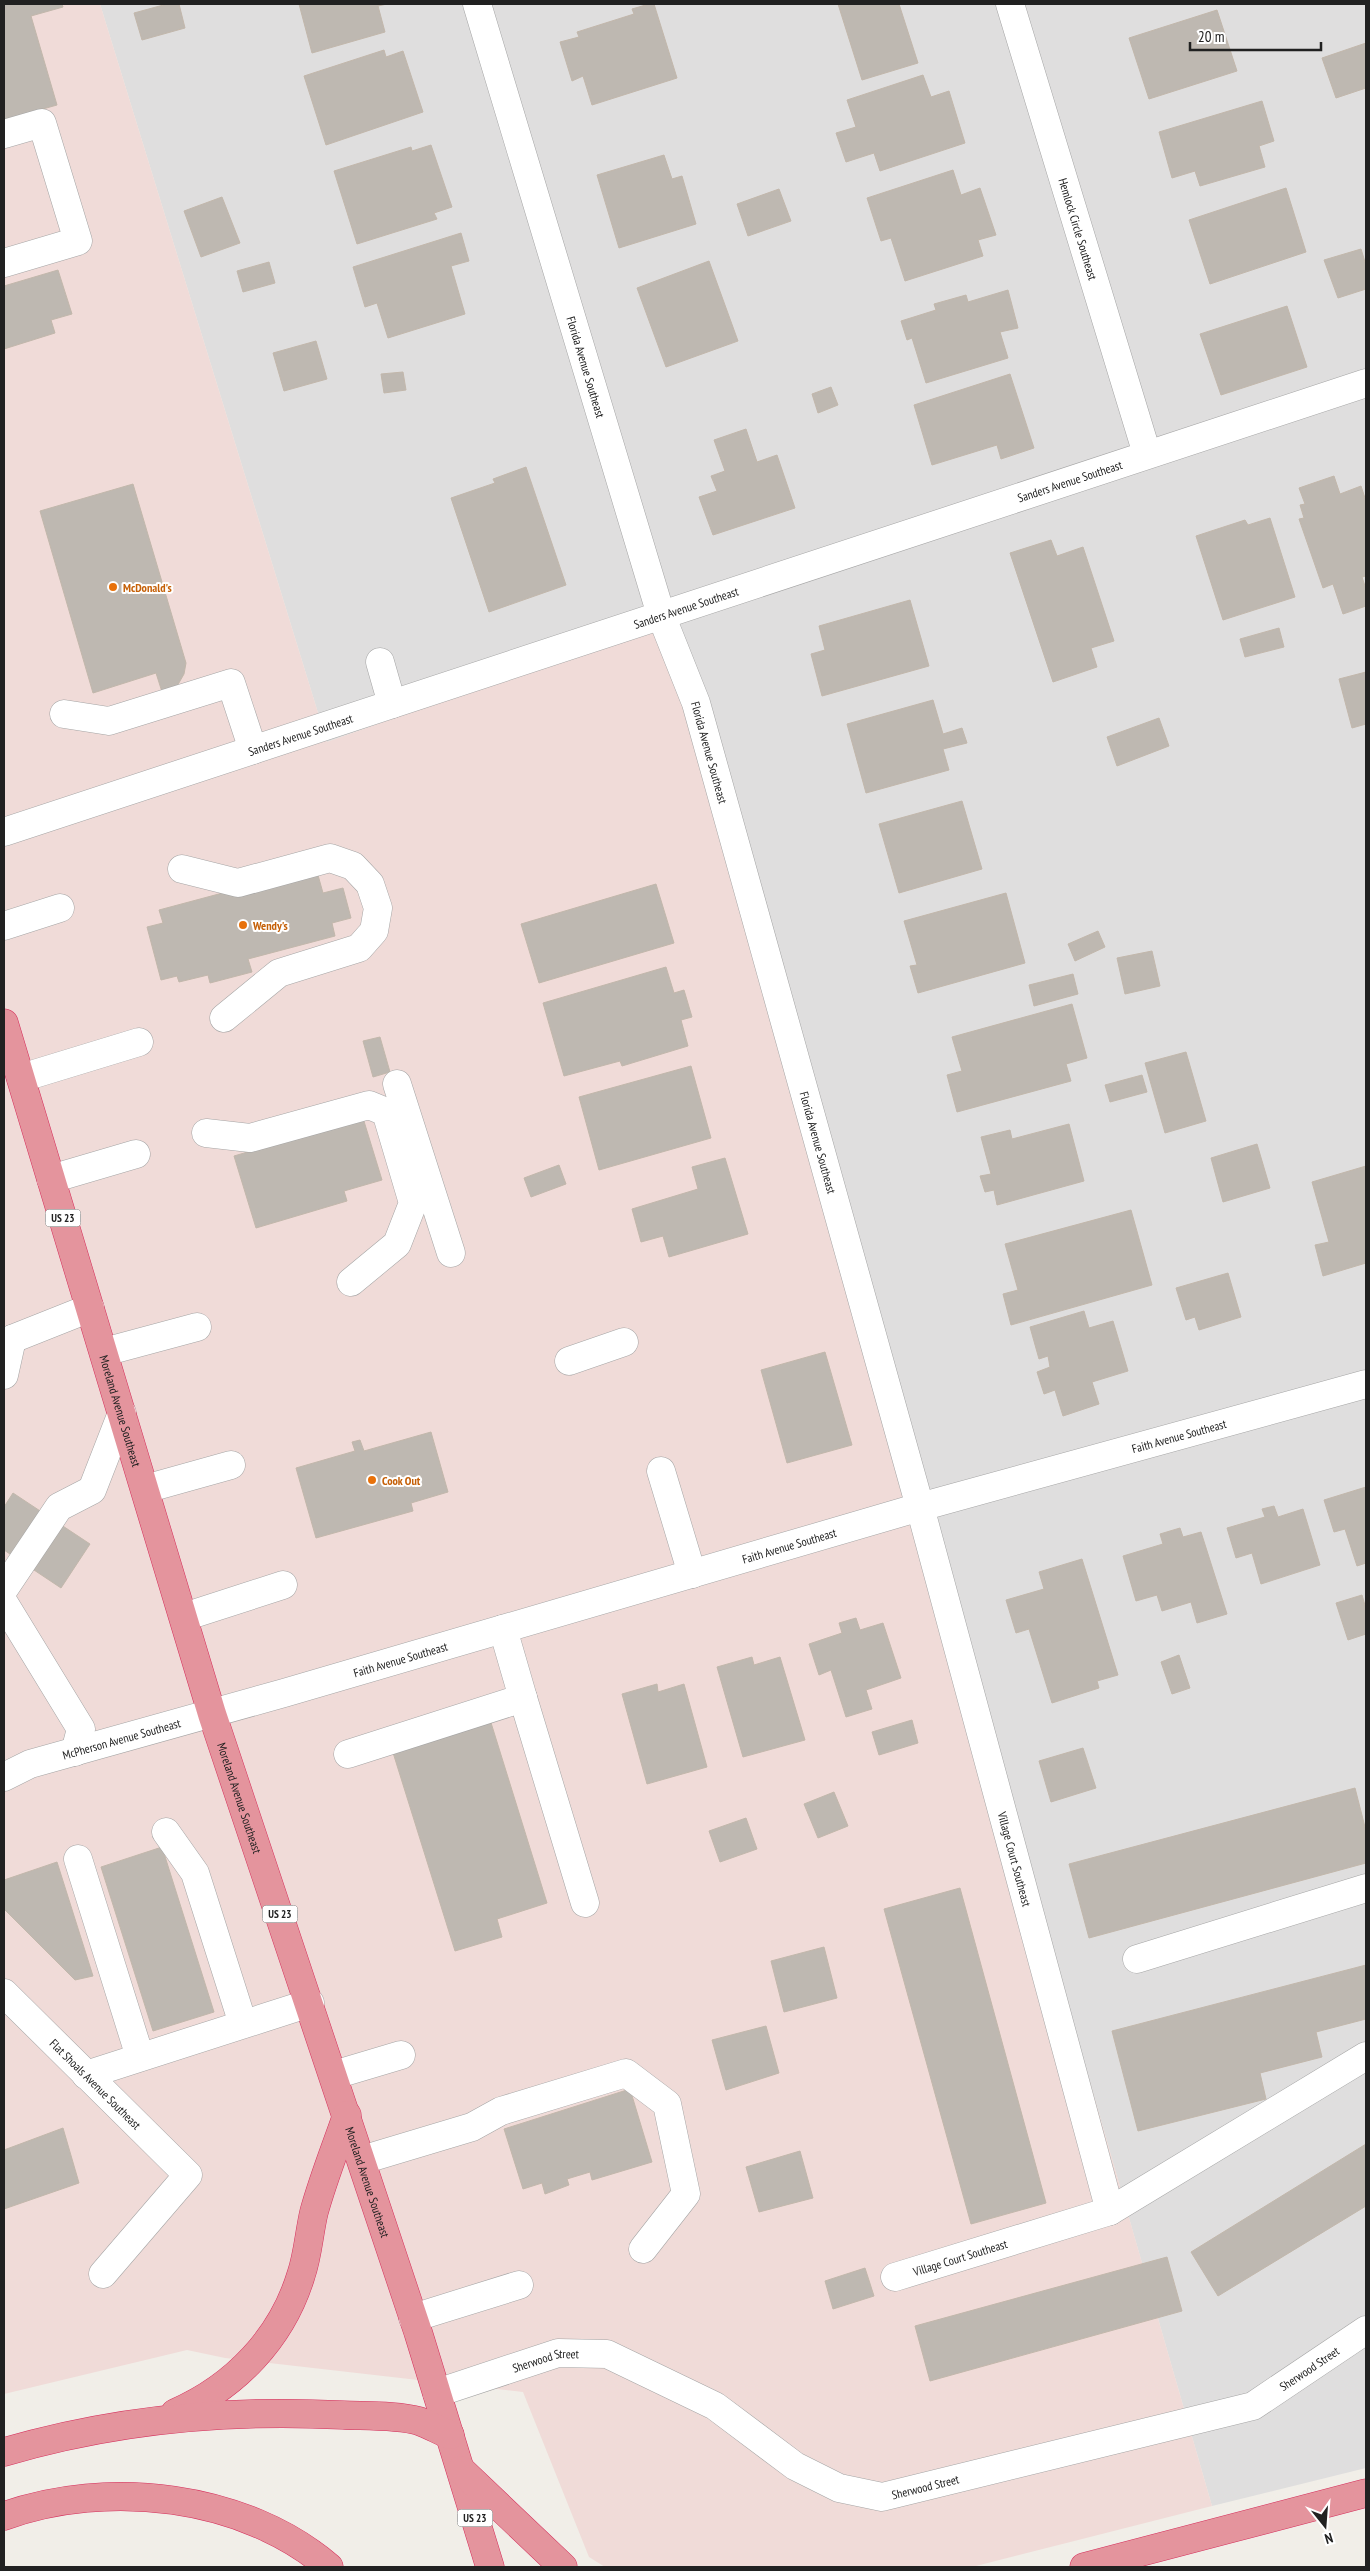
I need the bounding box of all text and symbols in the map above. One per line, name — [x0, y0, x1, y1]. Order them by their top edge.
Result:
scale bar — [1190, 20, 1321, 52]
text: 20 m — [1198, 27, 1224, 46]
street label: Hemlock Circle Southeast — [1056, 176, 1101, 282]
street label: Florida Avenue Southeast — [564, 314, 609, 420]
street label: Sanders Avenue Southeast — [1015, 456, 1124, 505]
place label: McDonald's — [123, 580, 172, 595]
marker: McDonald's — [107, 581, 119, 593]
street label: Sanders Avenue Southeast — [632, 583, 741, 631]
street label: Florida Avenue Southeast — [688, 700, 731, 806]
street label: Sanders Avenue Southeast — [246, 710, 355, 759]
place label: Wendy's — [252, 918, 288, 933]
marker: Wendy's — [237, 919, 249, 931]
street label: Florida Avenue Southeast — [797, 1090, 840, 1196]
road number: US 23 — [46, 1210, 80, 1226]
street label: Moreland Avenue Southeast — [97, 1353, 145, 1469]
street label: Faith Avenue Southeast — [1130, 1415, 1229, 1456]
place label: Cook Out — [382, 1473, 421, 1488]
marker: Cook Out — [366, 1474, 378, 1486]
street label: Faith Avenue Southeast — [740, 1524, 839, 1566]
street label: Faith Avenue Southeast — [351, 1638, 450, 1680]
street label: McPherson Avenue Southeast — [61, 1715, 183, 1762]
street label: Moreland Avenue Southeast — [215, 1741, 266, 1856]
street label: Village Court Southeast — [995, 1809, 1035, 1909]
road number: US 23 — [262, 1906, 298, 1922]
street label: Flat Shoals Avenue Southeast — [47, 2035, 145, 2133]
street label: Moreland Avenue Southeast — [343, 2125, 394, 2240]
street label: Village Court Southeast — [910, 2235, 1010, 2279]
street label: Sherwood Street — [1276, 2343, 1342, 2394]
street label: Sherwood Street — [510, 2346, 580, 2375]
street label: Sherwood Street — [890, 2471, 961, 2502]
north arrow — [1300, 2501, 1350, 2551]
road number: US 23 — [458, 2510, 492, 2526]
text: N — [1323, 2529, 1335, 2548]

